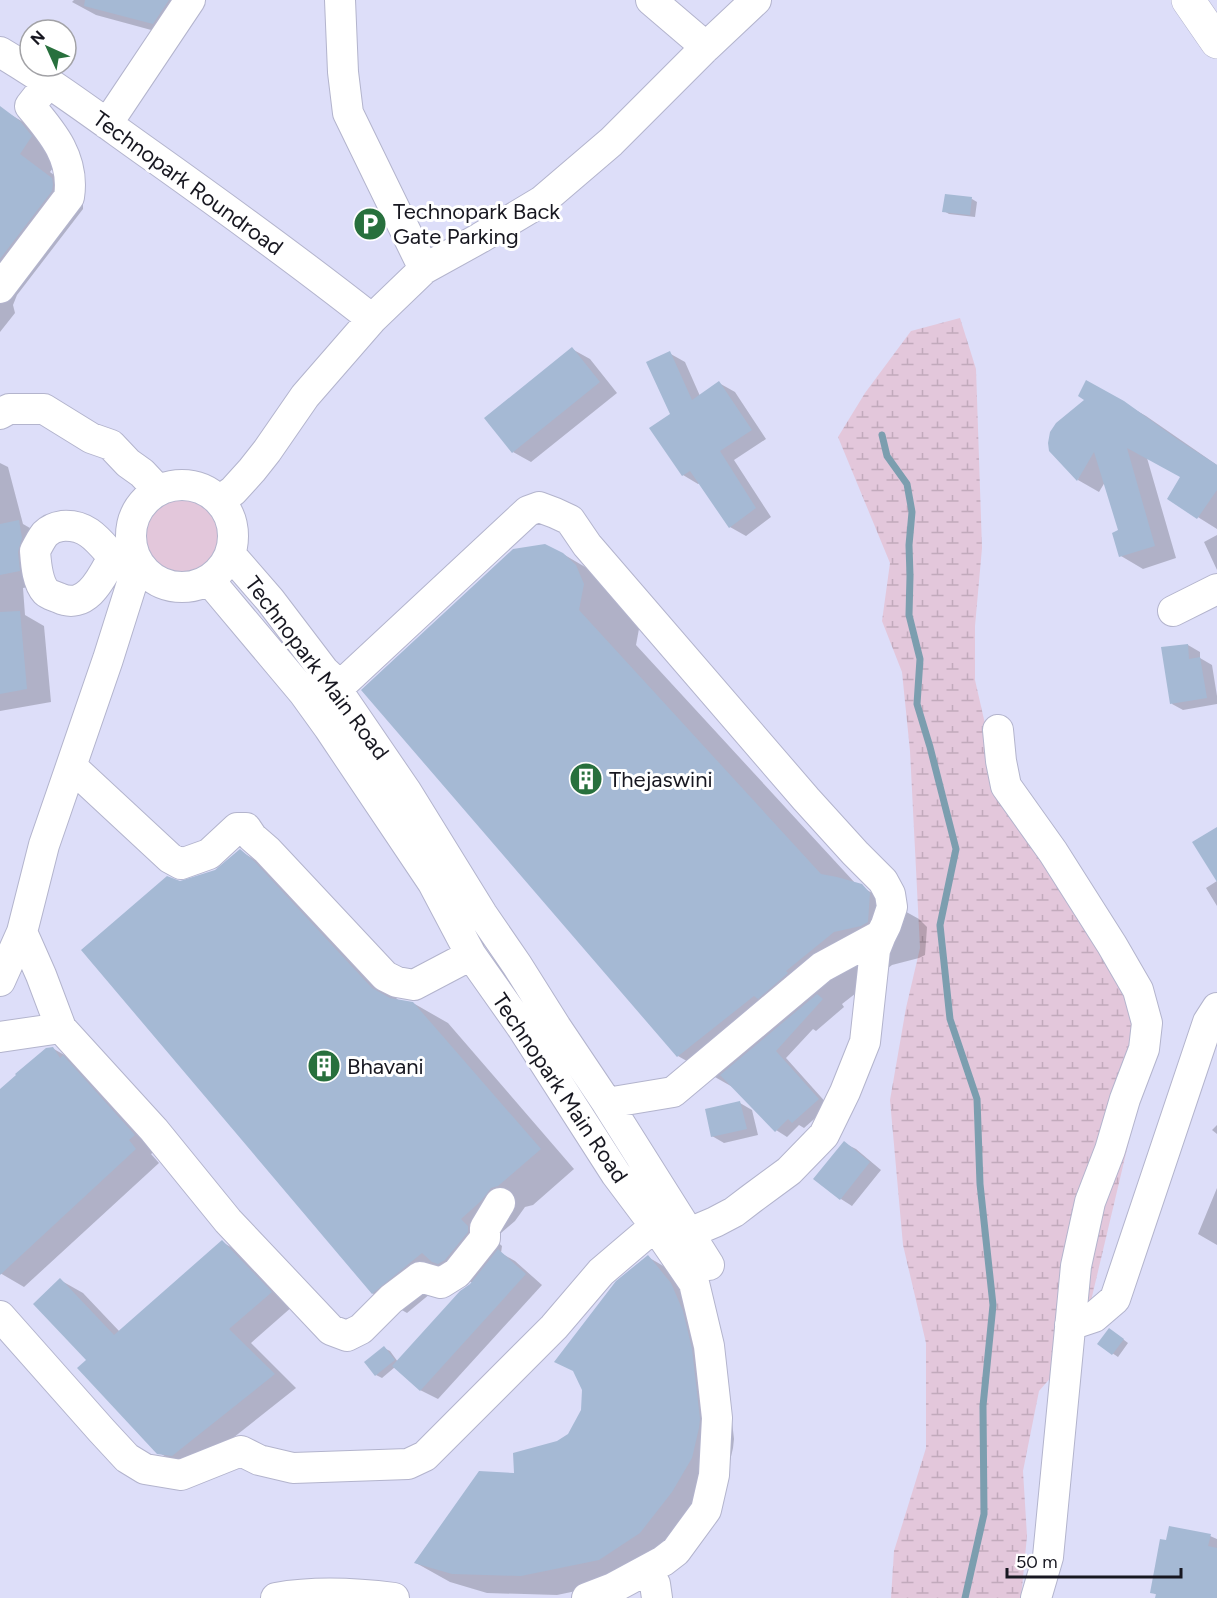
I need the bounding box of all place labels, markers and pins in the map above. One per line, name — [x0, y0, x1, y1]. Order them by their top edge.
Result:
place label: Technopark Back Gate Parking — [393, 198, 560, 250]
parking icon: Technopark Back Gate Parking — [352, 206, 388, 242]
building icon: Thejaswini — [568, 761, 604, 797]
place label: Thejaswini — [609, 766, 713, 793]
building icon: Bhavani — [306, 1048, 342, 1084]
place label: Bhavani — [347, 1053, 424, 1080]

